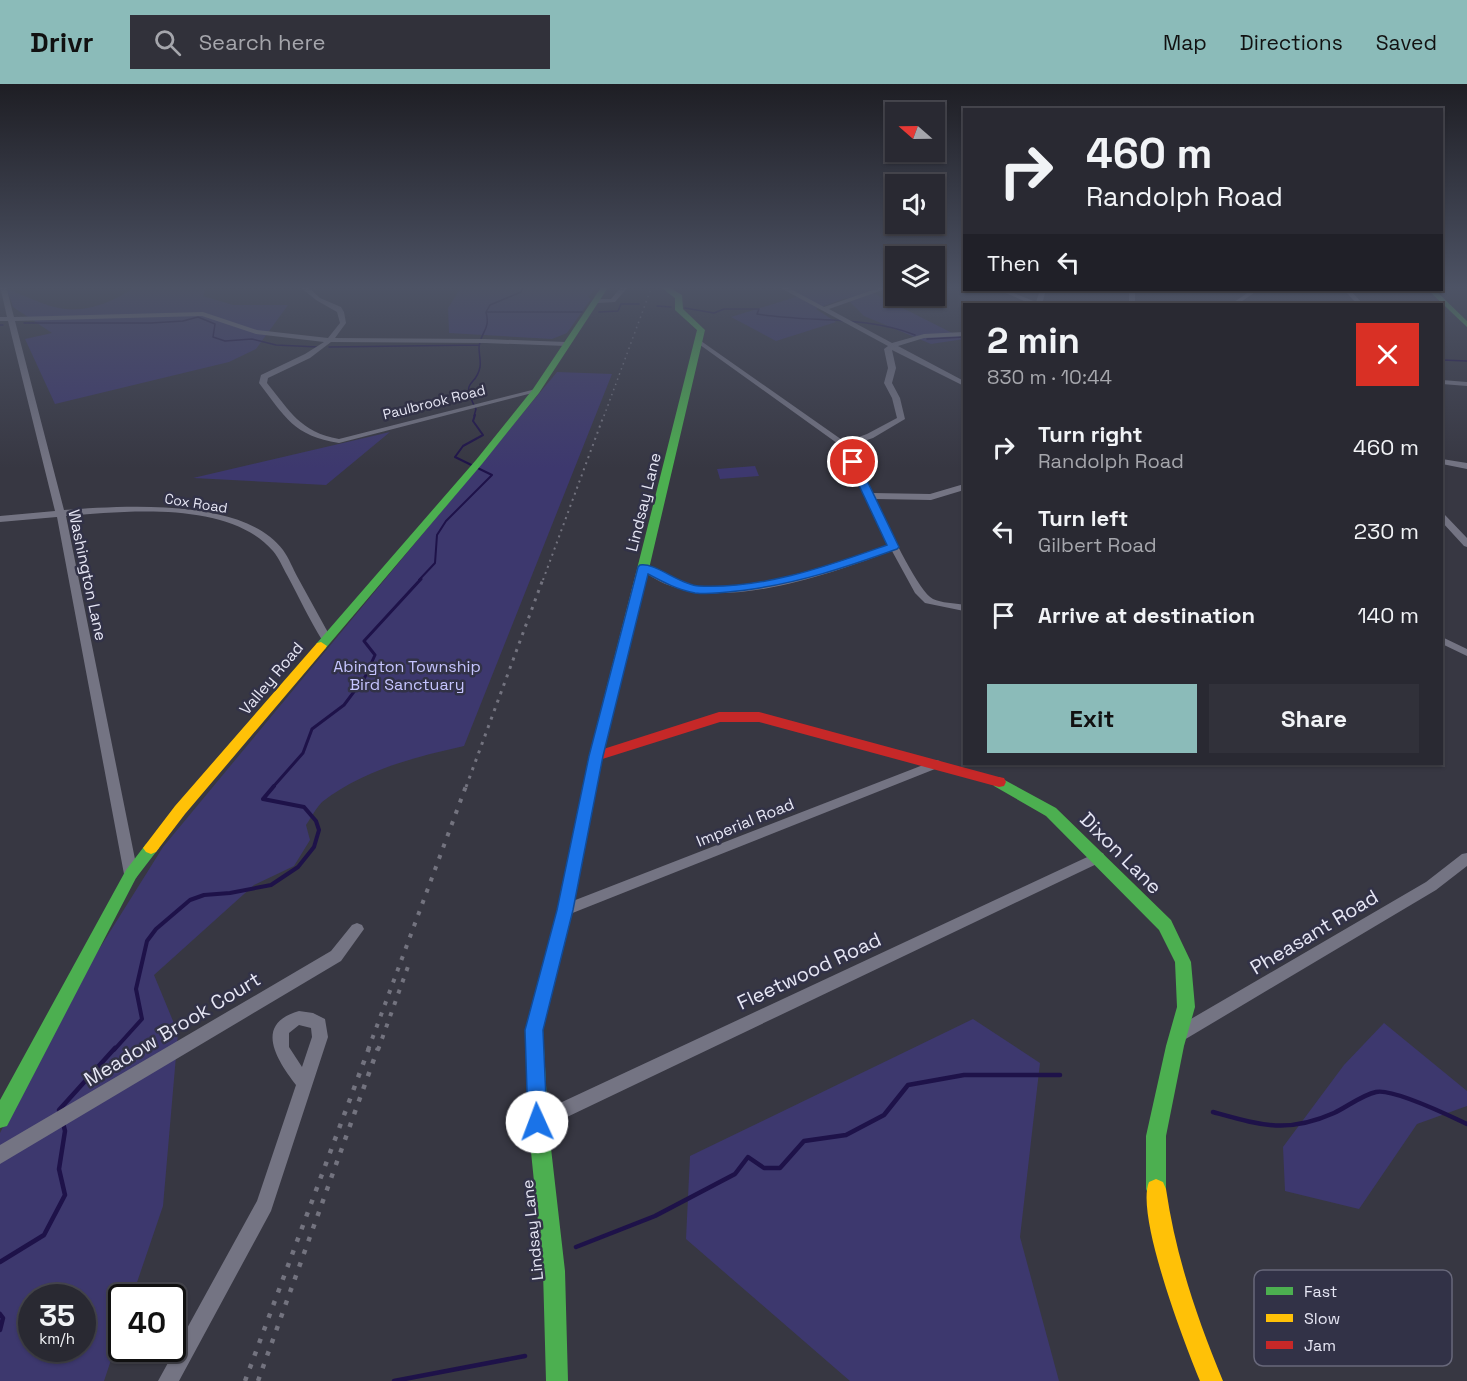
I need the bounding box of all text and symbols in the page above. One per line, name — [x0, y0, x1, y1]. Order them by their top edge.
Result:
search box — [130, 15, 550, 69]
text: Drivr — [30, 24, 94, 60]
icon: search — [151, 26, 184, 59]
text: Search here — [199, 28, 325, 56]
text: Map — [1163, 29, 1207, 56]
text: Directions — [1240, 29, 1343, 56]
text: Saved — [1376, 29, 1437, 56]
north arrow — [885, 102, 945, 162]
map controls — [885, 102, 945, 306]
text: 460 m — [1086, 127, 1212, 180]
icon: right — [987, 132, 1065, 210]
button: sound — [885, 174, 945, 234]
text: Randolph Road — [1086, 179, 1283, 214]
button: layers — [885, 246, 945, 306]
icon: left — [1052, 246, 1085, 279]
text: Then — [987, 249, 1040, 277]
text: 2 min — [987, 318, 1080, 364]
button: close — [1356, 323, 1419, 386]
text: 830 m · 10:44 — [987, 364, 1112, 390]
street label: Paulbrook Road — [381, 381, 487, 423]
text: Turn right — [1038, 420, 1143, 448]
icon: right — [987, 431, 1020, 464]
text: 460 m — [1353, 433, 1419, 461]
pin — [827, 436, 878, 487]
icon: arrive — [836, 445, 869, 478]
text: Randolph Road — [1038, 448, 1184, 474]
street label: Lindsay Lane — [621, 450, 666, 554]
street label: Cox Road — [163, 489, 229, 517]
text: Turn left — [1038, 504, 1128, 532]
street label: Washington Lane — [63, 508, 112, 642]
icon: left — [987, 515, 1020, 548]
text: 230 m — [1354, 517, 1419, 545]
text: Gilbert Road — [1038, 532, 1157, 558]
icon: arrive — [987, 599, 1020, 632]
text: Arrive at destination — [1038, 601, 1255, 629]
text: 140 m — [1357, 601, 1419, 629]
street label: Valley Road — [235, 637, 308, 719]
park label: Abington Township Bird Sanctuary — [333, 656, 481, 695]
button: Exit — [987, 684, 1197, 753]
button: Share — [1209, 684, 1419, 753]
street label: Imperial Road — [693, 793, 797, 852]
street label: Dixon Lane — [1074, 806, 1168, 900]
street label: Pheasant Road — [1245, 884, 1383, 980]
street label: Fleetwood Road — [733, 926, 885, 1016]
street label: Meadow Brook Court — [79, 966, 265, 1092]
position arrow — [505, 1090, 569, 1154]
street label: Lindsay Lane — [517, 1178, 548, 1281]
legend — [1254, 1270, 1452, 1366]
text: Fast — [1304, 1281, 1337, 1302]
speed limit sign: 40 — [108, 1284, 186, 1362]
text: 35 — [39, 1296, 75, 1335]
text: Slow — [1304, 1308, 1340, 1329]
text: km/h — [39, 1329, 75, 1348]
text: Jam — [1304, 1335, 1336, 1356]

